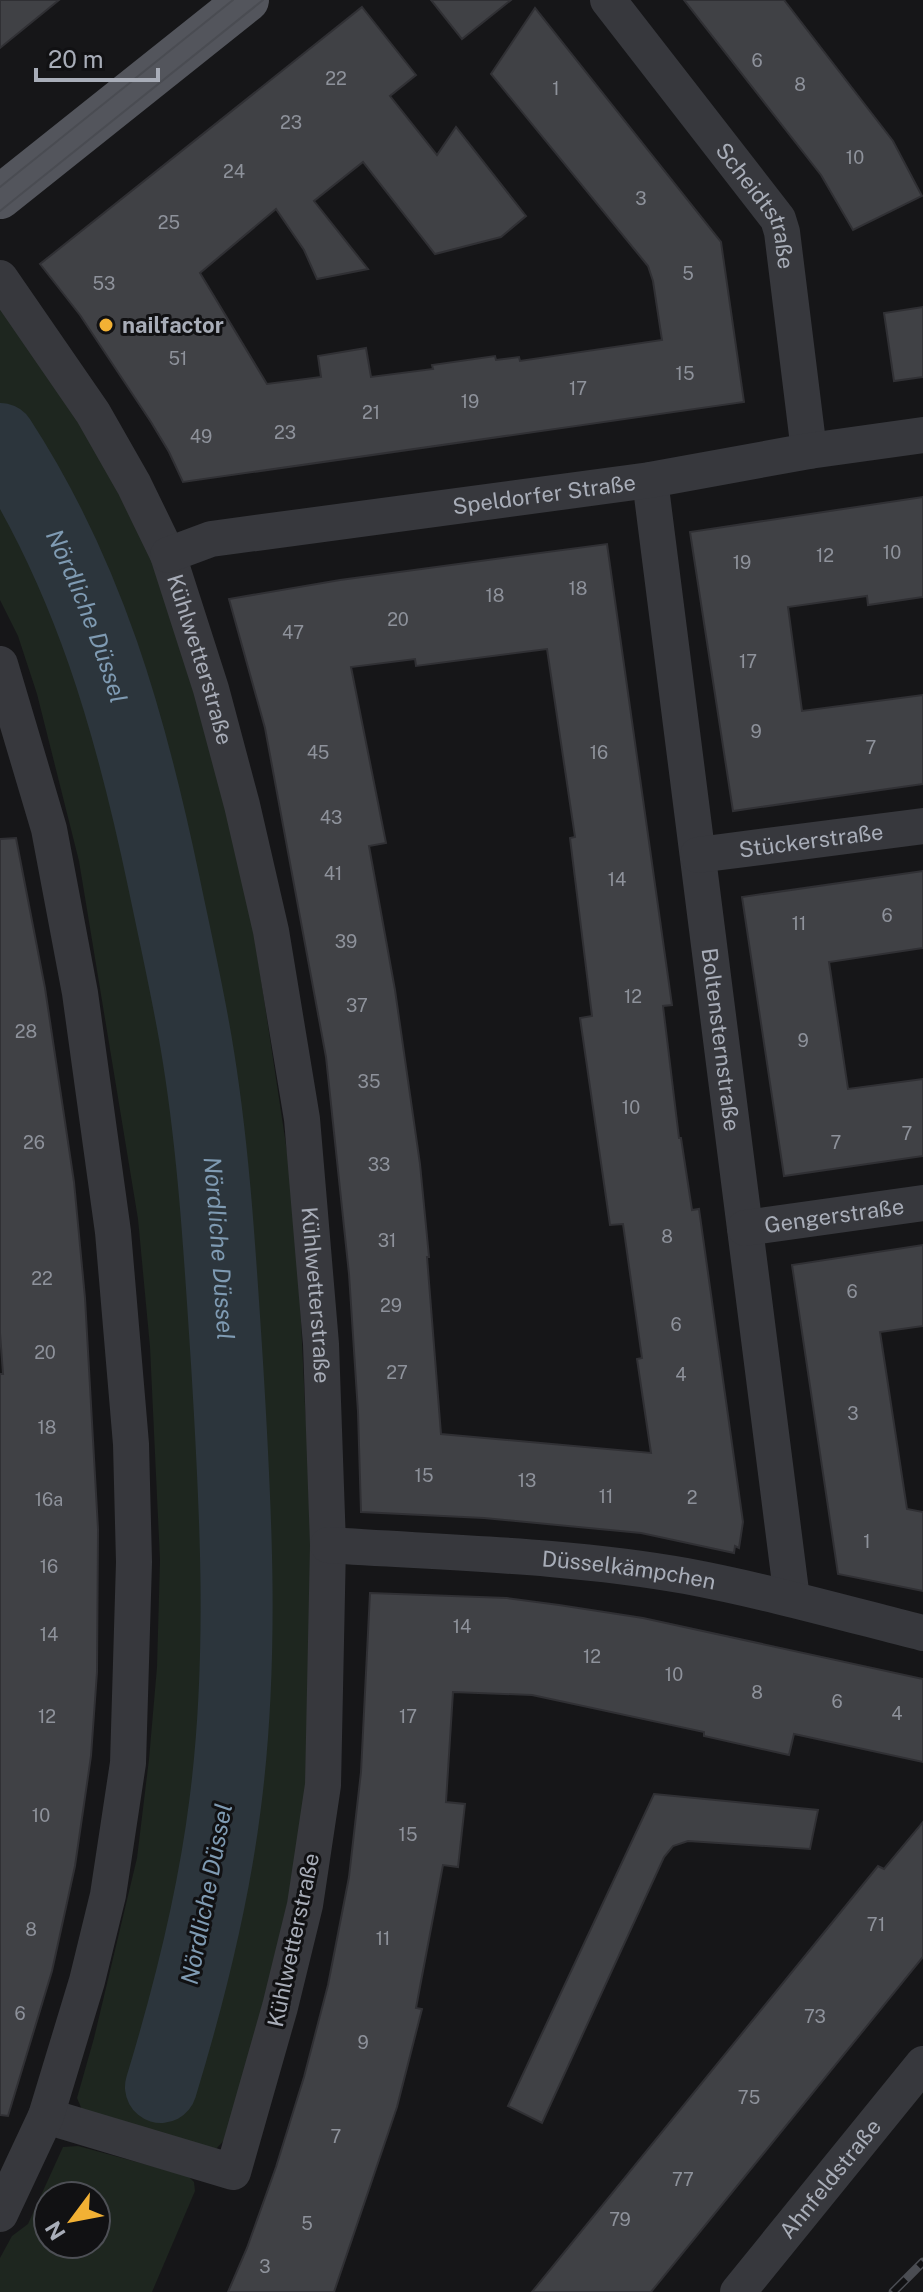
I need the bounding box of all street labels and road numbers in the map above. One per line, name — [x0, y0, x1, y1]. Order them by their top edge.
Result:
street label: Scheidtstraße — [711, 137, 799, 271]
street label: Speldorfer Straße — [451, 469, 637, 519]
street label: Kühlwetterstraße — [162, 571, 238, 748]
street label: Stückerstraße — [737, 818, 885, 863]
street label: Boltensternstraße — [696, 946, 746, 1133]
street label: Gengerstraße — [763, 1193, 906, 1238]
street label: Kühlwetterstraße — [296, 1206, 335, 1384]
street label: Düsselkämpchen — [541, 1545, 718, 1595]
street label: Kühlwetterstraße — [262, 1851, 324, 2029]
street label: Ahnfeldstraße — [774, 2114, 886, 2244]

